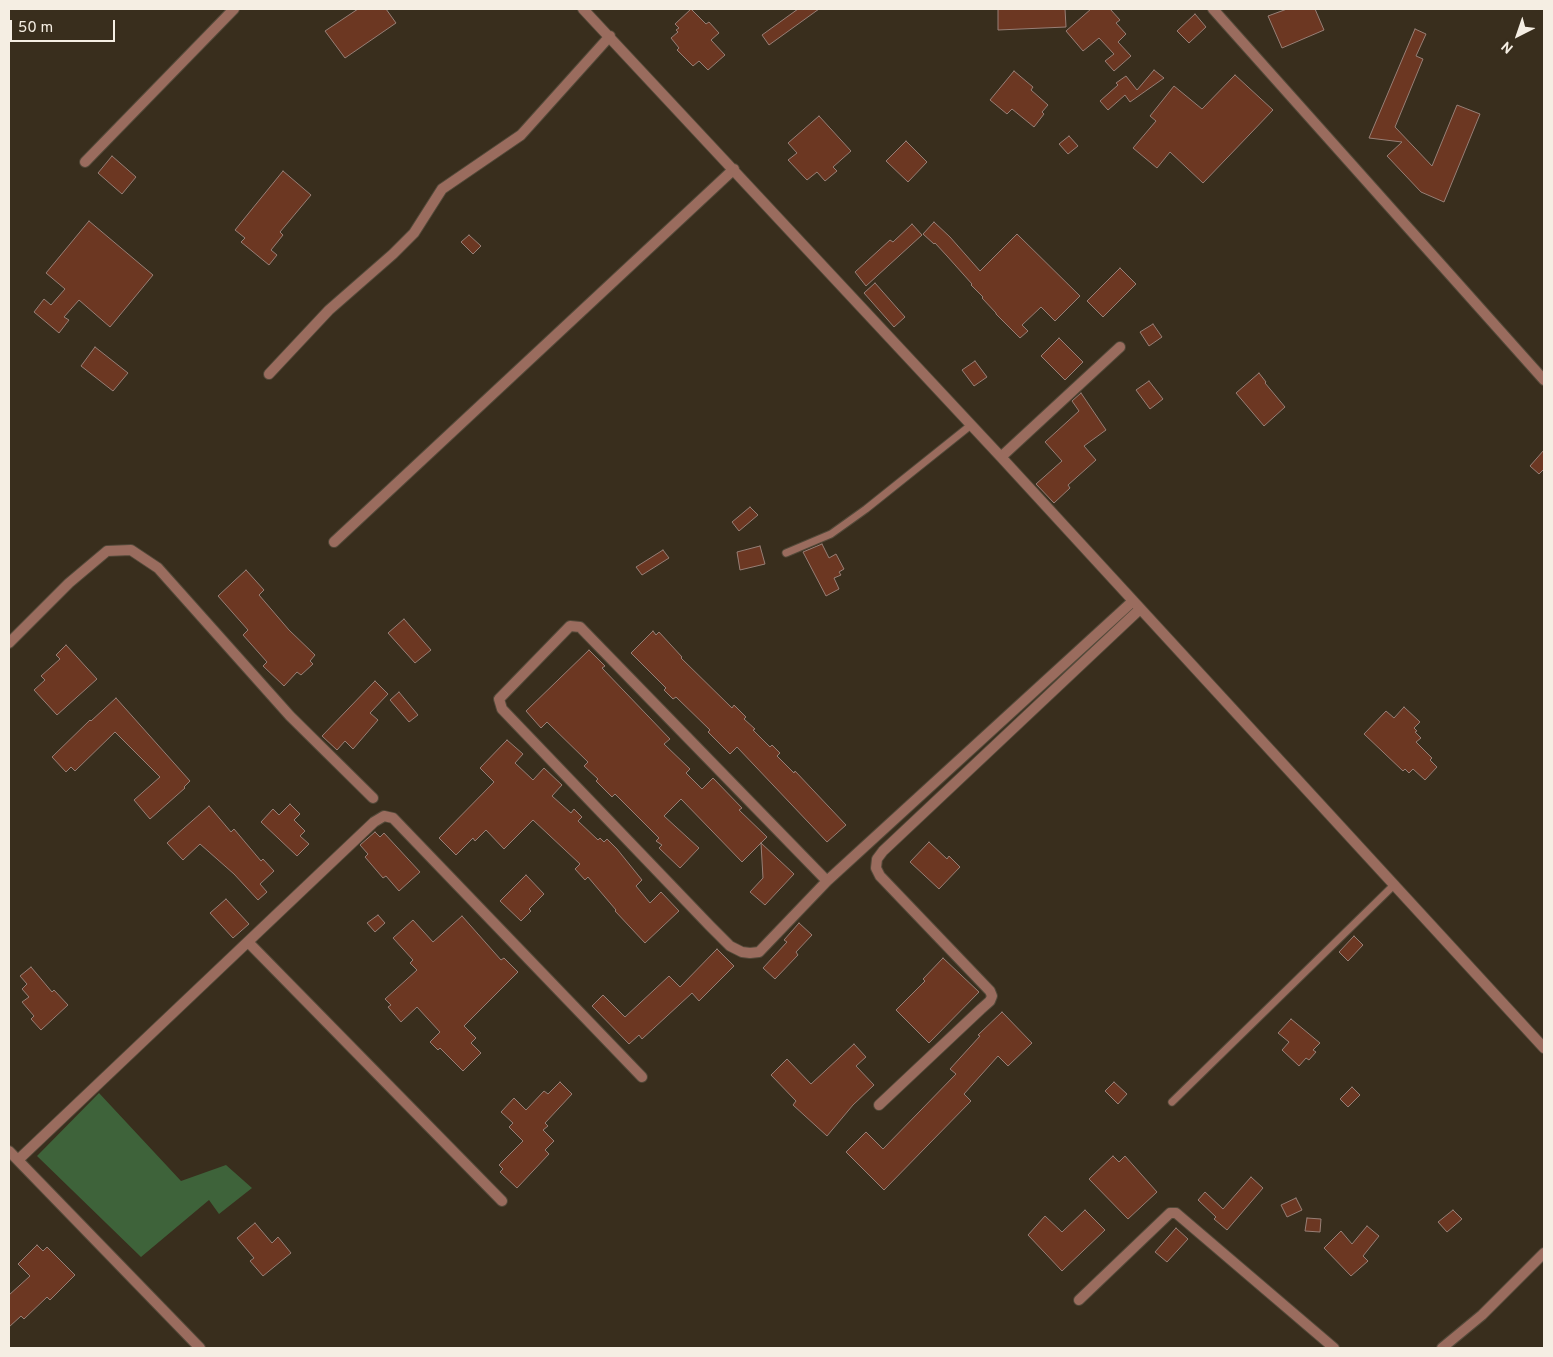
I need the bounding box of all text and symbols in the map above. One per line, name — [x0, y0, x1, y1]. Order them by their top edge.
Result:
scale bar — [12, 10, 118, 42]
north arrow — [1493, 10, 1543, 60]
text: 50 m — [18, 19, 53, 38]
text: N — [1498, 37, 1517, 56]

